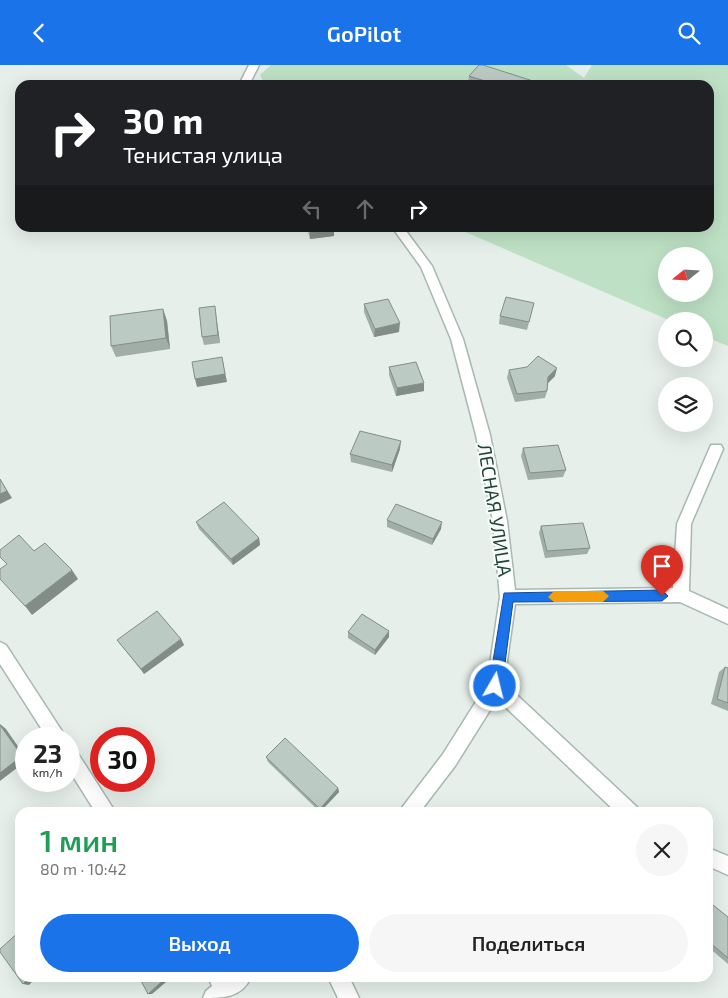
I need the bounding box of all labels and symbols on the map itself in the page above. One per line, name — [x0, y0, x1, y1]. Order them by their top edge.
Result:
north arrow — [658, 247, 712, 303]
street label: ЛЕСНАЯ УЛИЦА — [474, 442, 517, 578]
pin — [641, 545, 683, 596]
position arrow — [468, 659, 520, 711]
speed limit sign: 30 — [90, 727, 155, 792]

